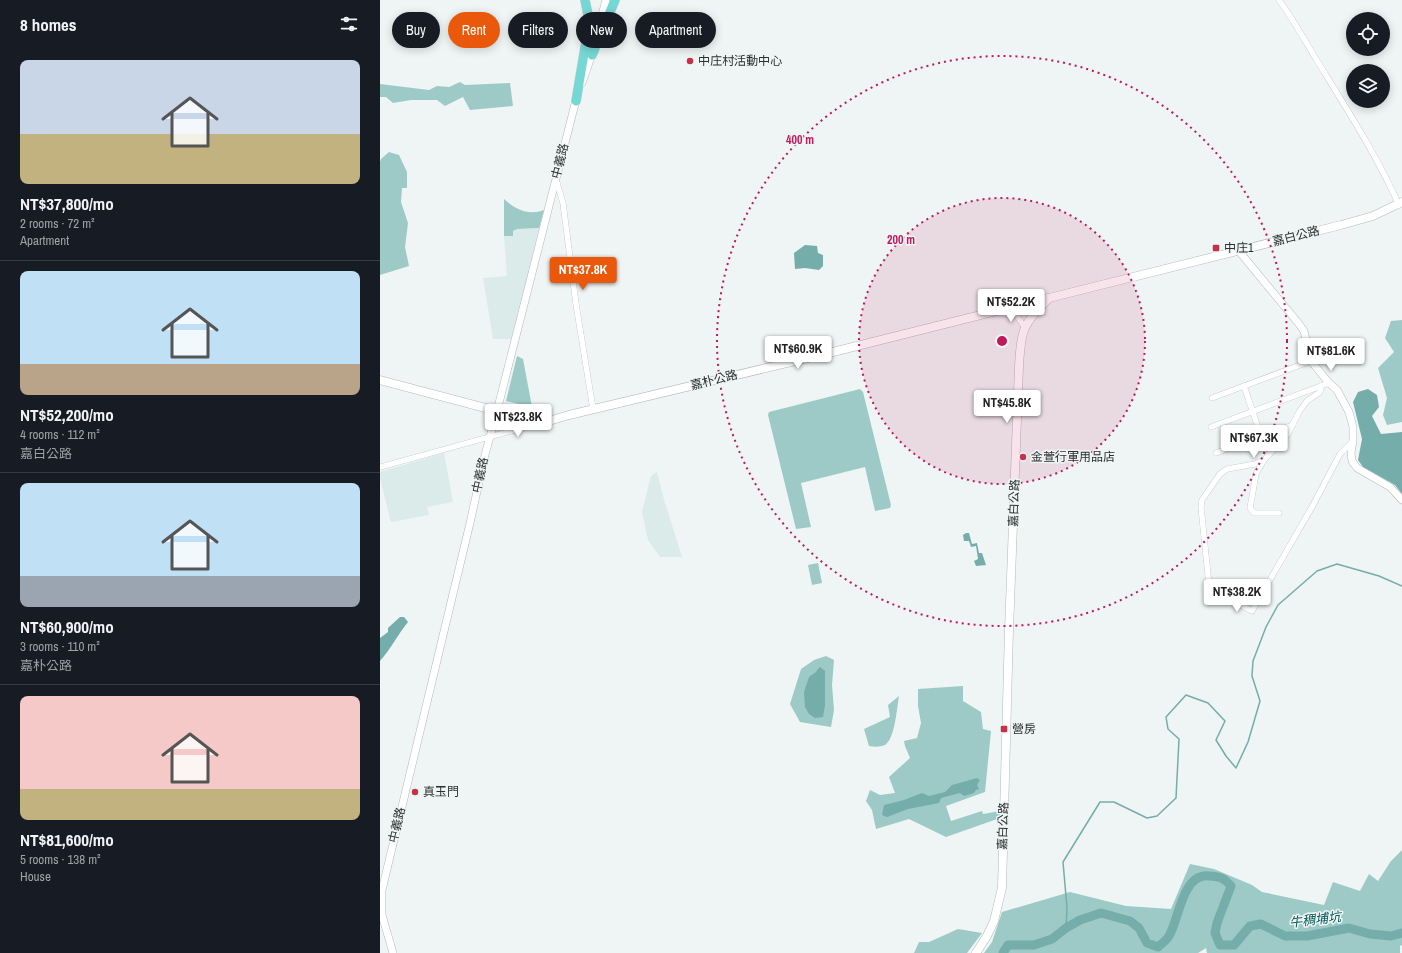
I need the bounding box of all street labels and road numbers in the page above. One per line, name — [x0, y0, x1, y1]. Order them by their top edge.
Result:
street label: 中義路 — [548, 142, 572, 180]
street label: 嘉白公路 — [1271, 222, 1321, 250]
street label: 嘉朴公路 — [689, 366, 739, 394]
street label: 中義路 — [468, 456, 492, 494]
street label: 嘉白公路 — [1005, 479, 1023, 527]
street label: 嘉白公路 — [994, 802, 1012, 850]
street label: 中義路 — [385, 806, 409, 844]

